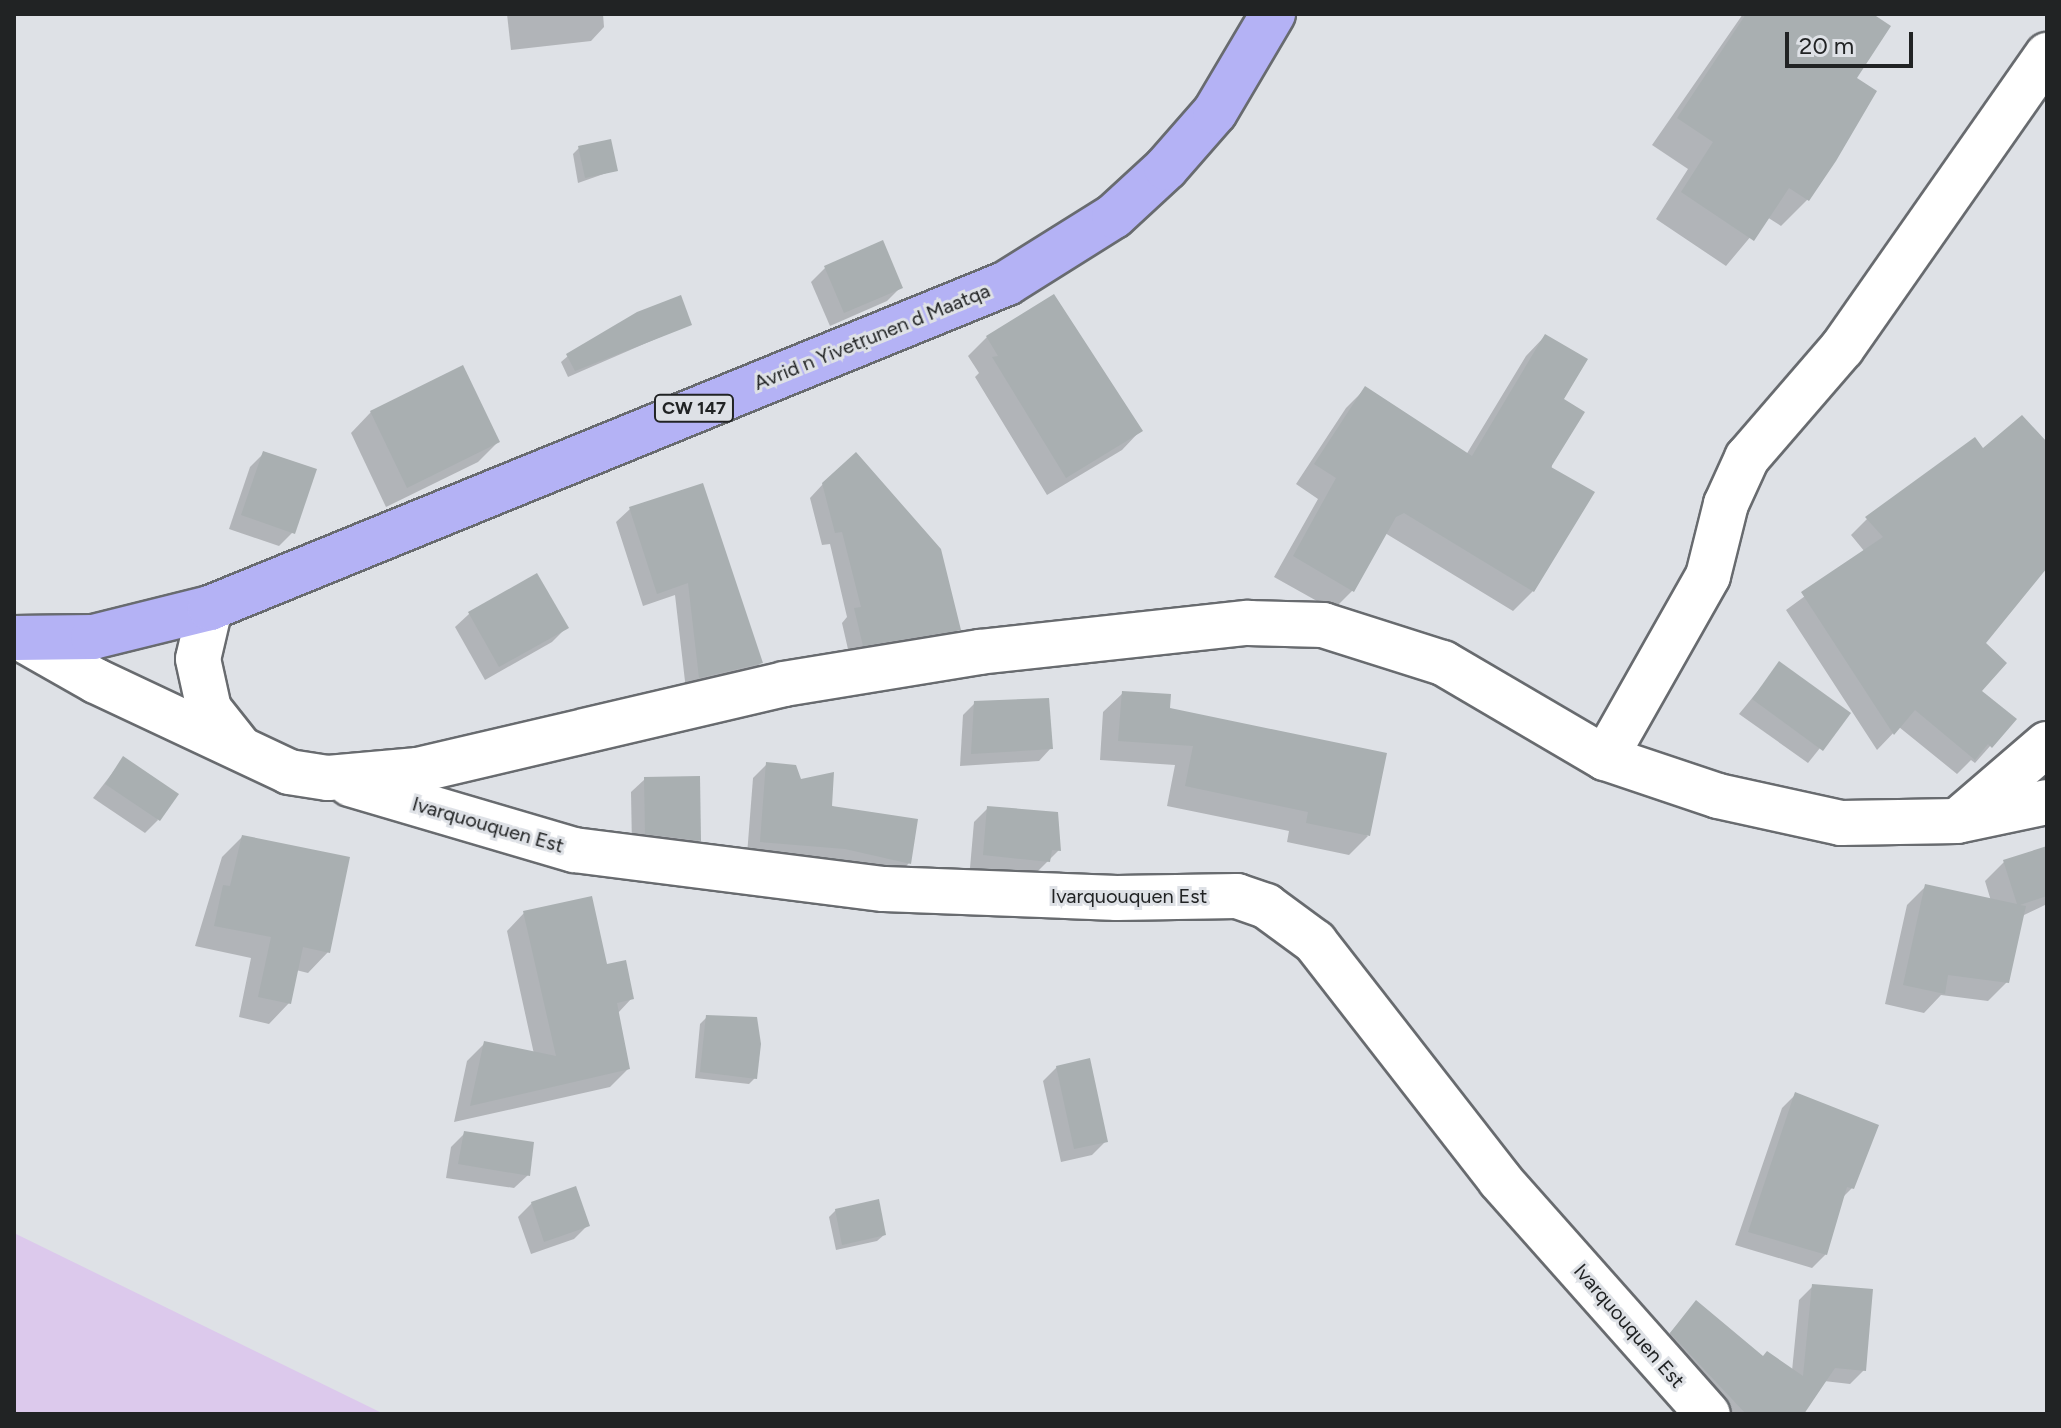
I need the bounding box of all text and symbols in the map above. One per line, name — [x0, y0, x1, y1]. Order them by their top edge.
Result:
scale bar — [1789, 16, 1917, 66]
text: 20 m — [1799, 31, 1854, 60]
street label: Avrid n Yivetṛunen d Maatqa — [750, 279, 994, 395]
road number: CW 147 — [652, 394, 736, 422]
street label: Ivarquouquen Est — [409, 792, 567, 858]
street label: Ivarquouquen Est — [1051, 884, 1207, 908]
street label: Ivarquouquen Est — [1569, 1259, 1689, 1393]

